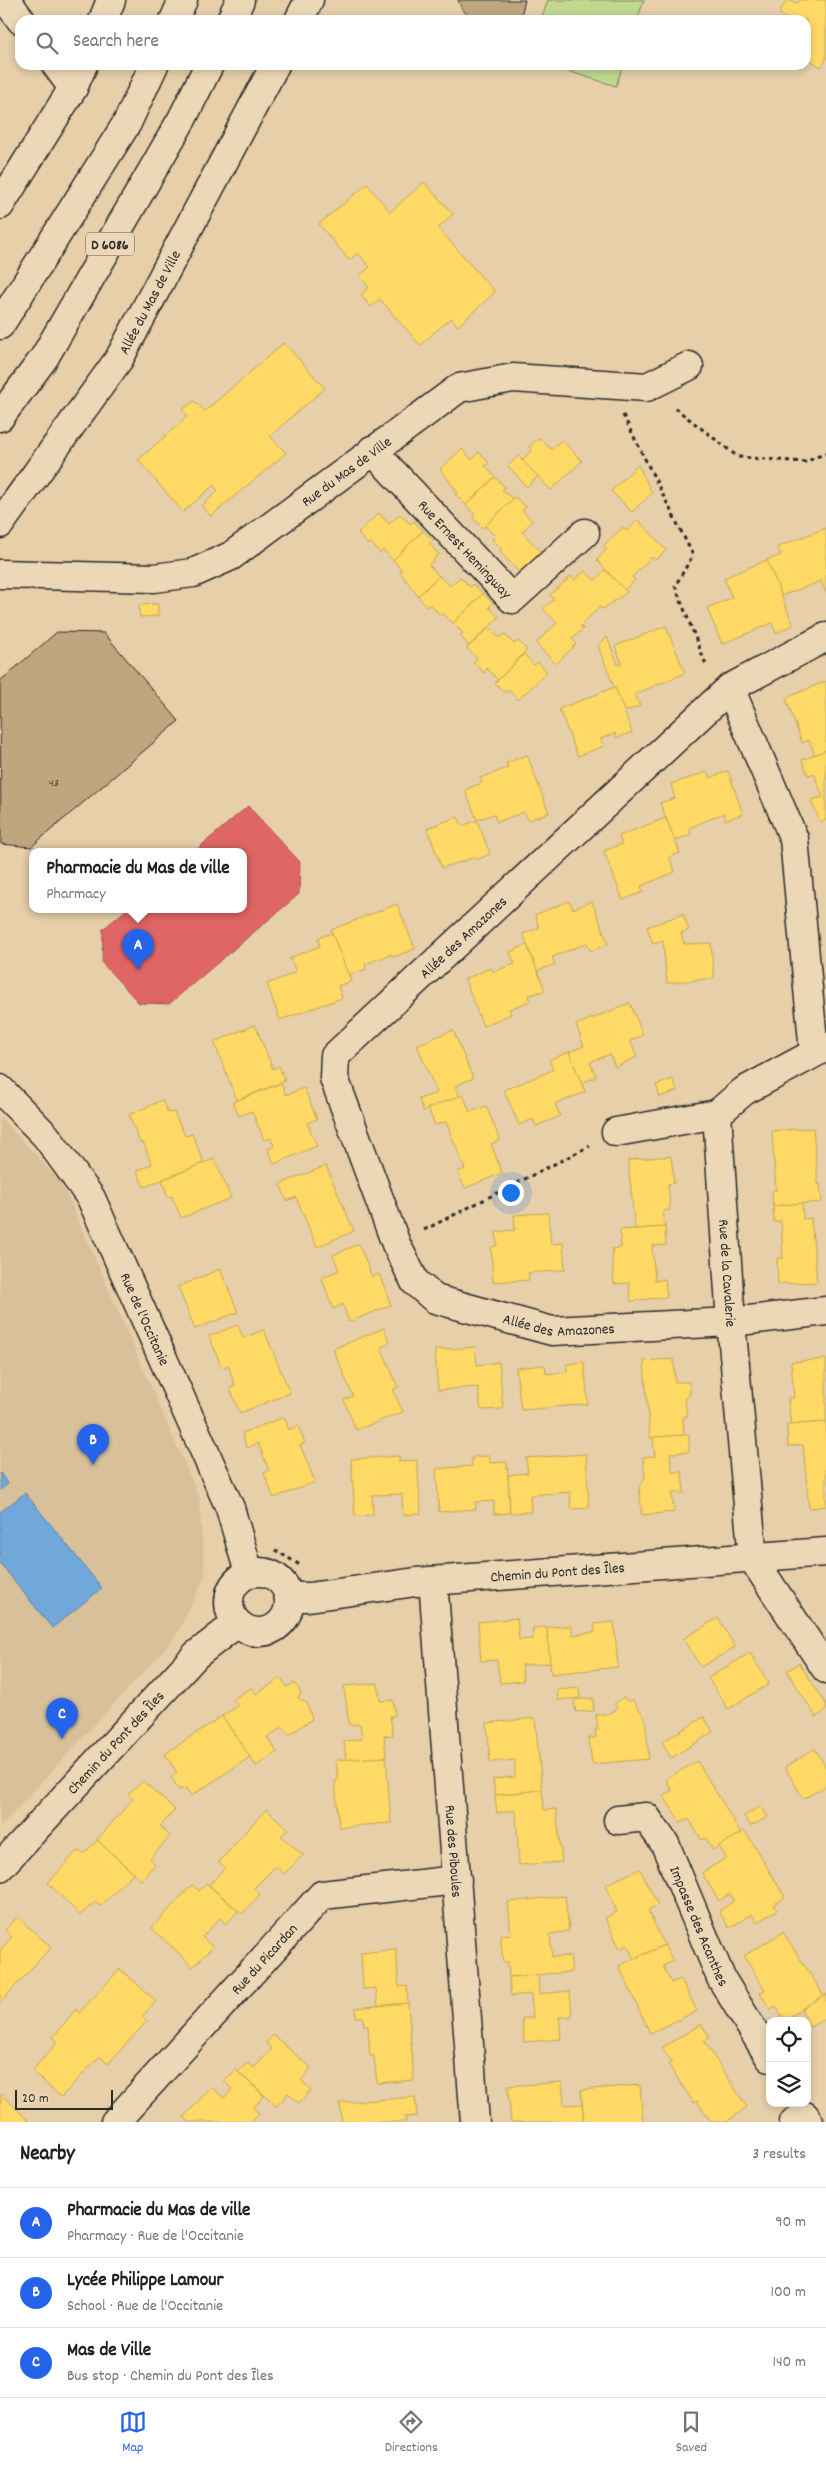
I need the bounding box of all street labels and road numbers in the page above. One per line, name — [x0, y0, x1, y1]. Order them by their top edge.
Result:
road number: D 6086 — [86, 232, 134, 255]
street label: Allée du Mas de Ville — [114, 246, 188, 359]
street label: Rue du Mas de Ville — [298, 432, 397, 513]
street label: Rue Ernest Hemingway — [412, 496, 516, 606]
street label: Allée des Amazones — [416, 892, 513, 985]
street label: Rue de la Cavalerie — [711, 1219, 740, 1329]
street label: Rue de l'Occitanie — [113, 1270, 174, 1370]
street label: Allée des Amazones — [500, 1309, 615, 1344]
street label: Chemin du Pont des Îles — [490, 1558, 626, 1590]
street label: Chemin du Pont des Îles — [63, 1687, 169, 1797]
street label: Rue des Piboules — [437, 1804, 467, 1899]
street label: Impasse des Acanthes — [662, 1863, 733, 1992]
street label: Rue du Picardan — [227, 1919, 304, 2001]

